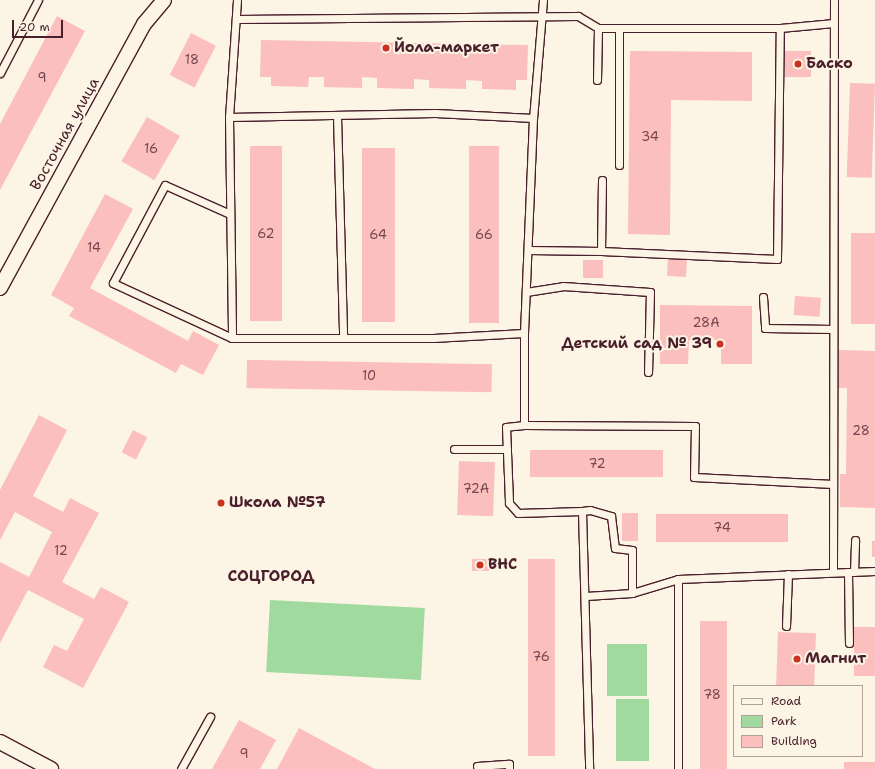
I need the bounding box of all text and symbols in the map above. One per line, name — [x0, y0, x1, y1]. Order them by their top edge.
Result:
scale bar — [14, 12, 65, 38]
text: 20 m — [19, 19, 50, 35]
place label: Йола-маркет — [394, 39, 499, 57]
marker: Йола-маркет — [381, 43, 391, 53]
house number: 18 — [185, 52, 199, 68]
place label: Баско — [806, 55, 853, 73]
marker: Баско — [793, 59, 803, 69]
house number: 9 — [37, 70, 47, 86]
street label: Восточная улица — [27, 75, 103, 193]
house number: 34 — [641, 129, 659, 145]
house number: 16 — [144, 141, 158, 157]
house number: 62 — [257, 226, 275, 242]
house number: 64 — [369, 227, 387, 243]
house number: 66 — [475, 227, 493, 243]
house number: 14 — [87, 240, 101, 256]
house number: 28А — [692, 315, 720, 331]
place label: Детский сад № 39 — [561, 335, 712, 353]
marker: Детский сад № 39 — [715, 339, 725, 349]
house number: 10 — [362, 368, 376, 384]
house number: 28 — [852, 423, 870, 439]
house number: 72 — [588, 456, 606, 472]
house number: 72А — [463, 481, 489, 497]
place label: Школа №57 — [229, 494, 325, 512]
marker: Школа №57 — [216, 498, 226, 508]
house number: 74 — [713, 520, 731, 536]
house number: 12 — [54, 543, 68, 559]
place label: ВНС — [488, 556, 517, 574]
marker: ВНС — [475, 560, 485, 570]
district label: СОЦГОРОД — [228, 566, 314, 586]
house number: 76 — [532, 649, 550, 665]
place label: Магнит — [805, 650, 866, 668]
marker: Магнит — [792, 654, 802, 664]
legend — [733, 685, 863, 757]
house number: 78 — [703, 687, 721, 703]
text: Road — [771, 693, 801, 709]
text: Park — [771, 713, 797, 729]
text: Building — [771, 733, 817, 749]
house number: 9 — [239, 746, 249, 762]

